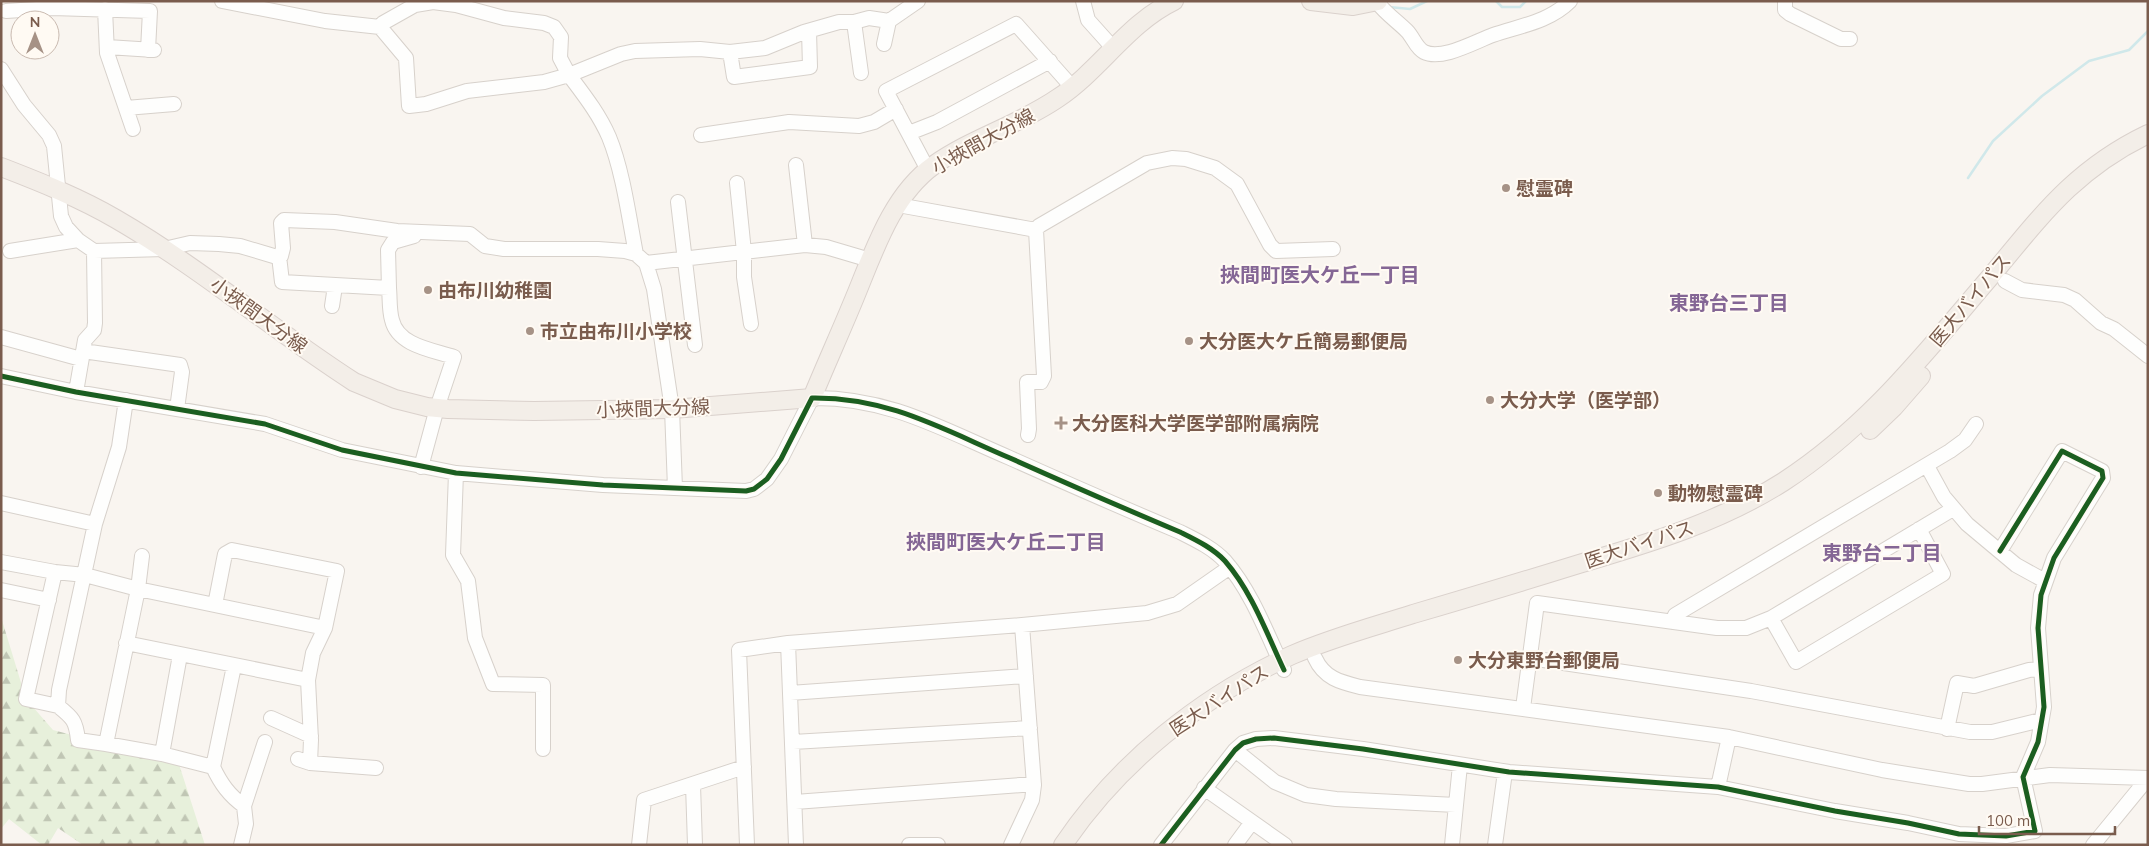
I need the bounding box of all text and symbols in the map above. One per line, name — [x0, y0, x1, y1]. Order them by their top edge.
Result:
north arrow — [10, 10, 60, 60]
text: N — [30, 13, 40, 31]
street label: 小挾間大分線 — [927, 103, 1039, 179]
place label: 慰霊碑 — [1516, 176, 1573, 200]
marker: 慰霊碑 — [1500, 182, 1512, 194]
street label: 医大バイパス — [1924, 249, 2016, 351]
district label: 挾間町医大ケ丘一丁目 — [1220, 262, 1420, 287]
street label: 小挾間大分線 — [206, 272, 312, 358]
place label: 由布川幼稚園 — [438, 278, 552, 302]
marker: 由布川幼稚園 — [422, 284, 434, 296]
district label: 東野台三丁目 — [1669, 290, 1789, 315]
place label: 市立由布川小学校 — [540, 319, 692, 343]
marker: 市立由布川小学校 — [524, 325, 536, 337]
place label: 大分医大ケ丘簡易郵便局 — [1199, 329, 1408, 353]
marker: 大分医大ケ丘簡易郵便局 — [1183, 335, 1195, 347]
place label: 大分大学（医学部） — [1500, 388, 1671, 412]
street label: 小挾間大分線 — [596, 394, 710, 422]
marker: 大分大学（医学部） — [1484, 394, 1496, 406]
place label: 大分医科大学医学部附属病院 — [1072, 411, 1319, 435]
marker: 大分医科大学医学部附属病院 — [1054, 416, 1068, 430]
place label: 動物慰霊碑 — [1668, 481, 1763, 505]
marker: 動物慰霊碑 — [1652, 487, 1664, 499]
street label: 医大バイパス — [1581, 515, 1697, 573]
district label: 挾間町医大ケ丘二丁目 — [906, 529, 1106, 554]
district label: 東野台二丁目 — [1822, 540, 1942, 565]
place label: 大分東野台郵便局 — [1468, 648, 1620, 672]
marker: 大分東野台郵便局 — [1452, 654, 1464, 666]
street label: 医大バイパス — [1165, 659, 1273, 741]
scale bar — [1979, 804, 2115, 836]
text: 100 m — [1986, 811, 2030, 830]

